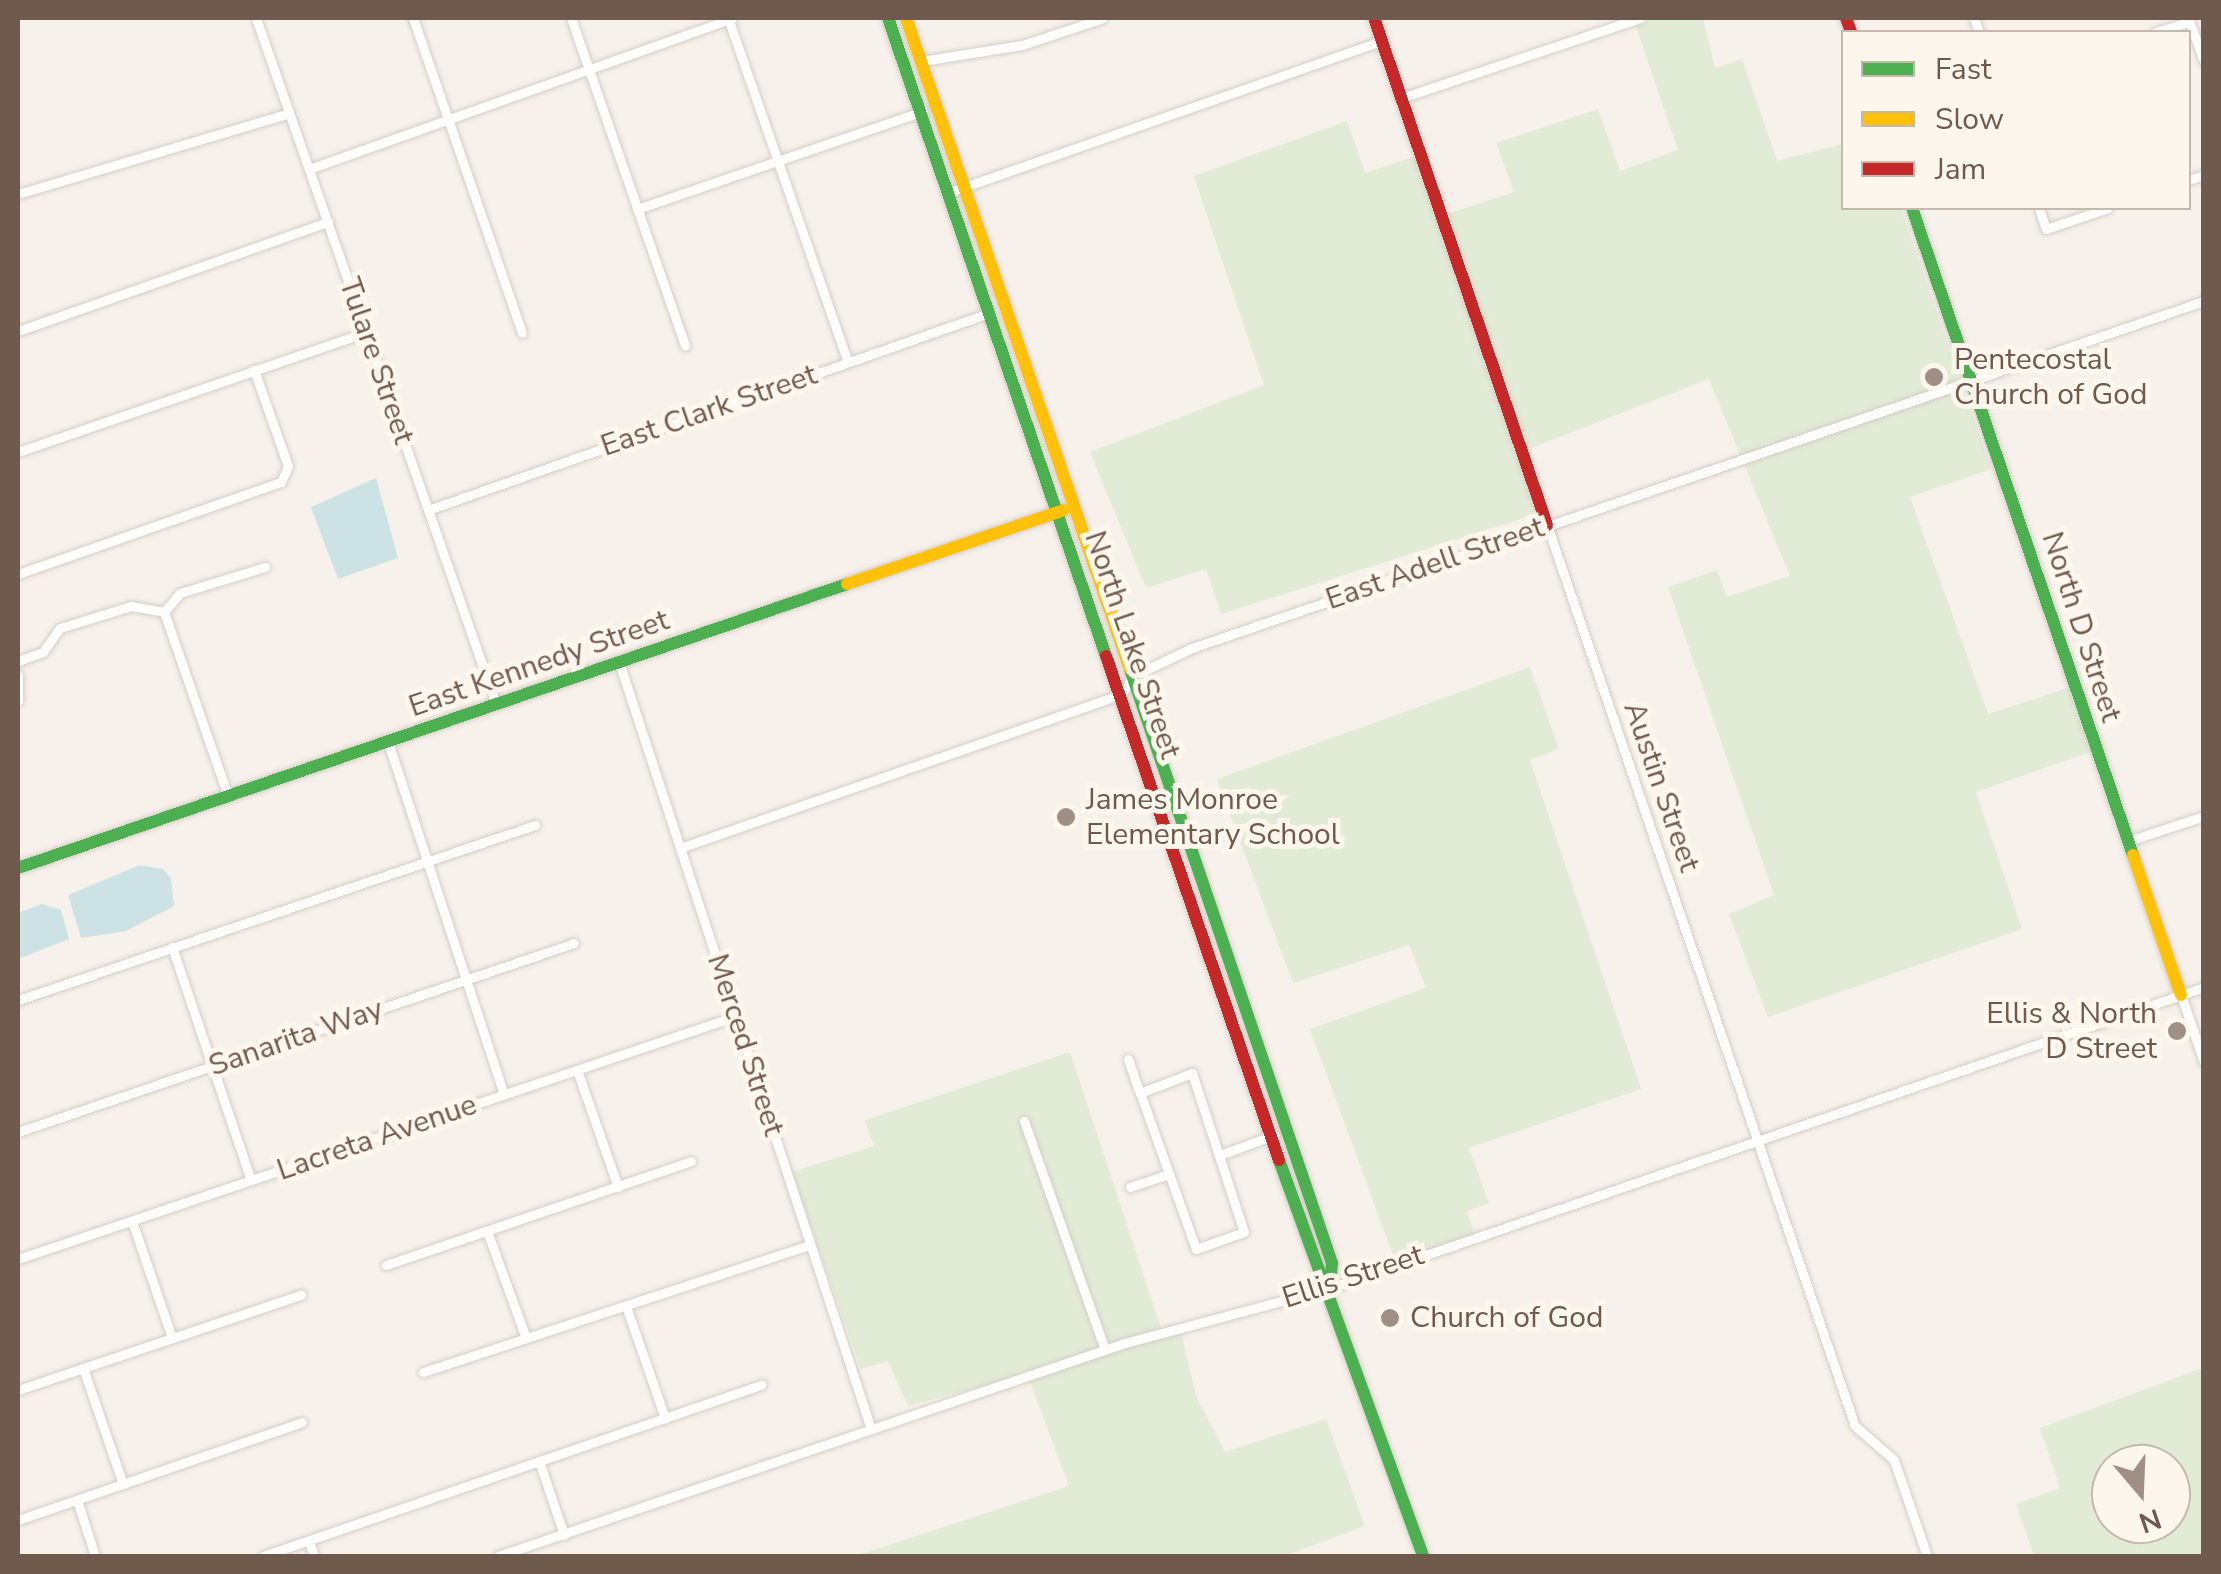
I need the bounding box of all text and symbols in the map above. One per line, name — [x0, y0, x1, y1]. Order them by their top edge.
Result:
legend — [1841, 30, 2191, 210]
text: Fast — [1935, 49, 1992, 90]
text: Slow — [1935, 99, 2004, 140]
text: Jam — [1935, 149, 1986, 190]
street label: Tulare Street — [331, 273, 421, 449]
place label: Pentecostal Church of God — [1954, 342, 2147, 412]
street label: East Clark Street — [596, 357, 822, 465]
marker: Pentecostal Church of God — [1923, 366, 1945, 388]
street label: East Adell Street — [1321, 510, 1549, 618]
street label: North Lake Street — [1076, 527, 1188, 763]
street label: North D Street — [2033, 528, 2129, 726]
street label: East Kennedy Street — [404, 603, 674, 725]
street label: Austin Street — [1615, 697, 1707, 877]
place label: James Monroe Elementary School — [1086, 782, 1340, 852]
marker: James Monroe Elementary School — [1055, 806, 1077, 828]
street label: Merced Street — [699, 950, 791, 1140]
street label: Sanarita Way — [204, 991, 388, 1085]
place label: Ellis & North D Street — [1986, 996, 2157, 1066]
marker: Ellis & North D Street — [2166, 1020, 2188, 1042]
street label: Lacreta Avenue — [272, 1087, 482, 1189]
street label: Ellis Street — [1278, 1237, 1428, 1317]
place label: Church of God — [1410, 1300, 1603, 1336]
marker: Church of God — [1379, 1307, 1401, 1329]
north arrow — [2091, 1444, 2191, 1544]
text: N — [2134, 1499, 2166, 1542]

